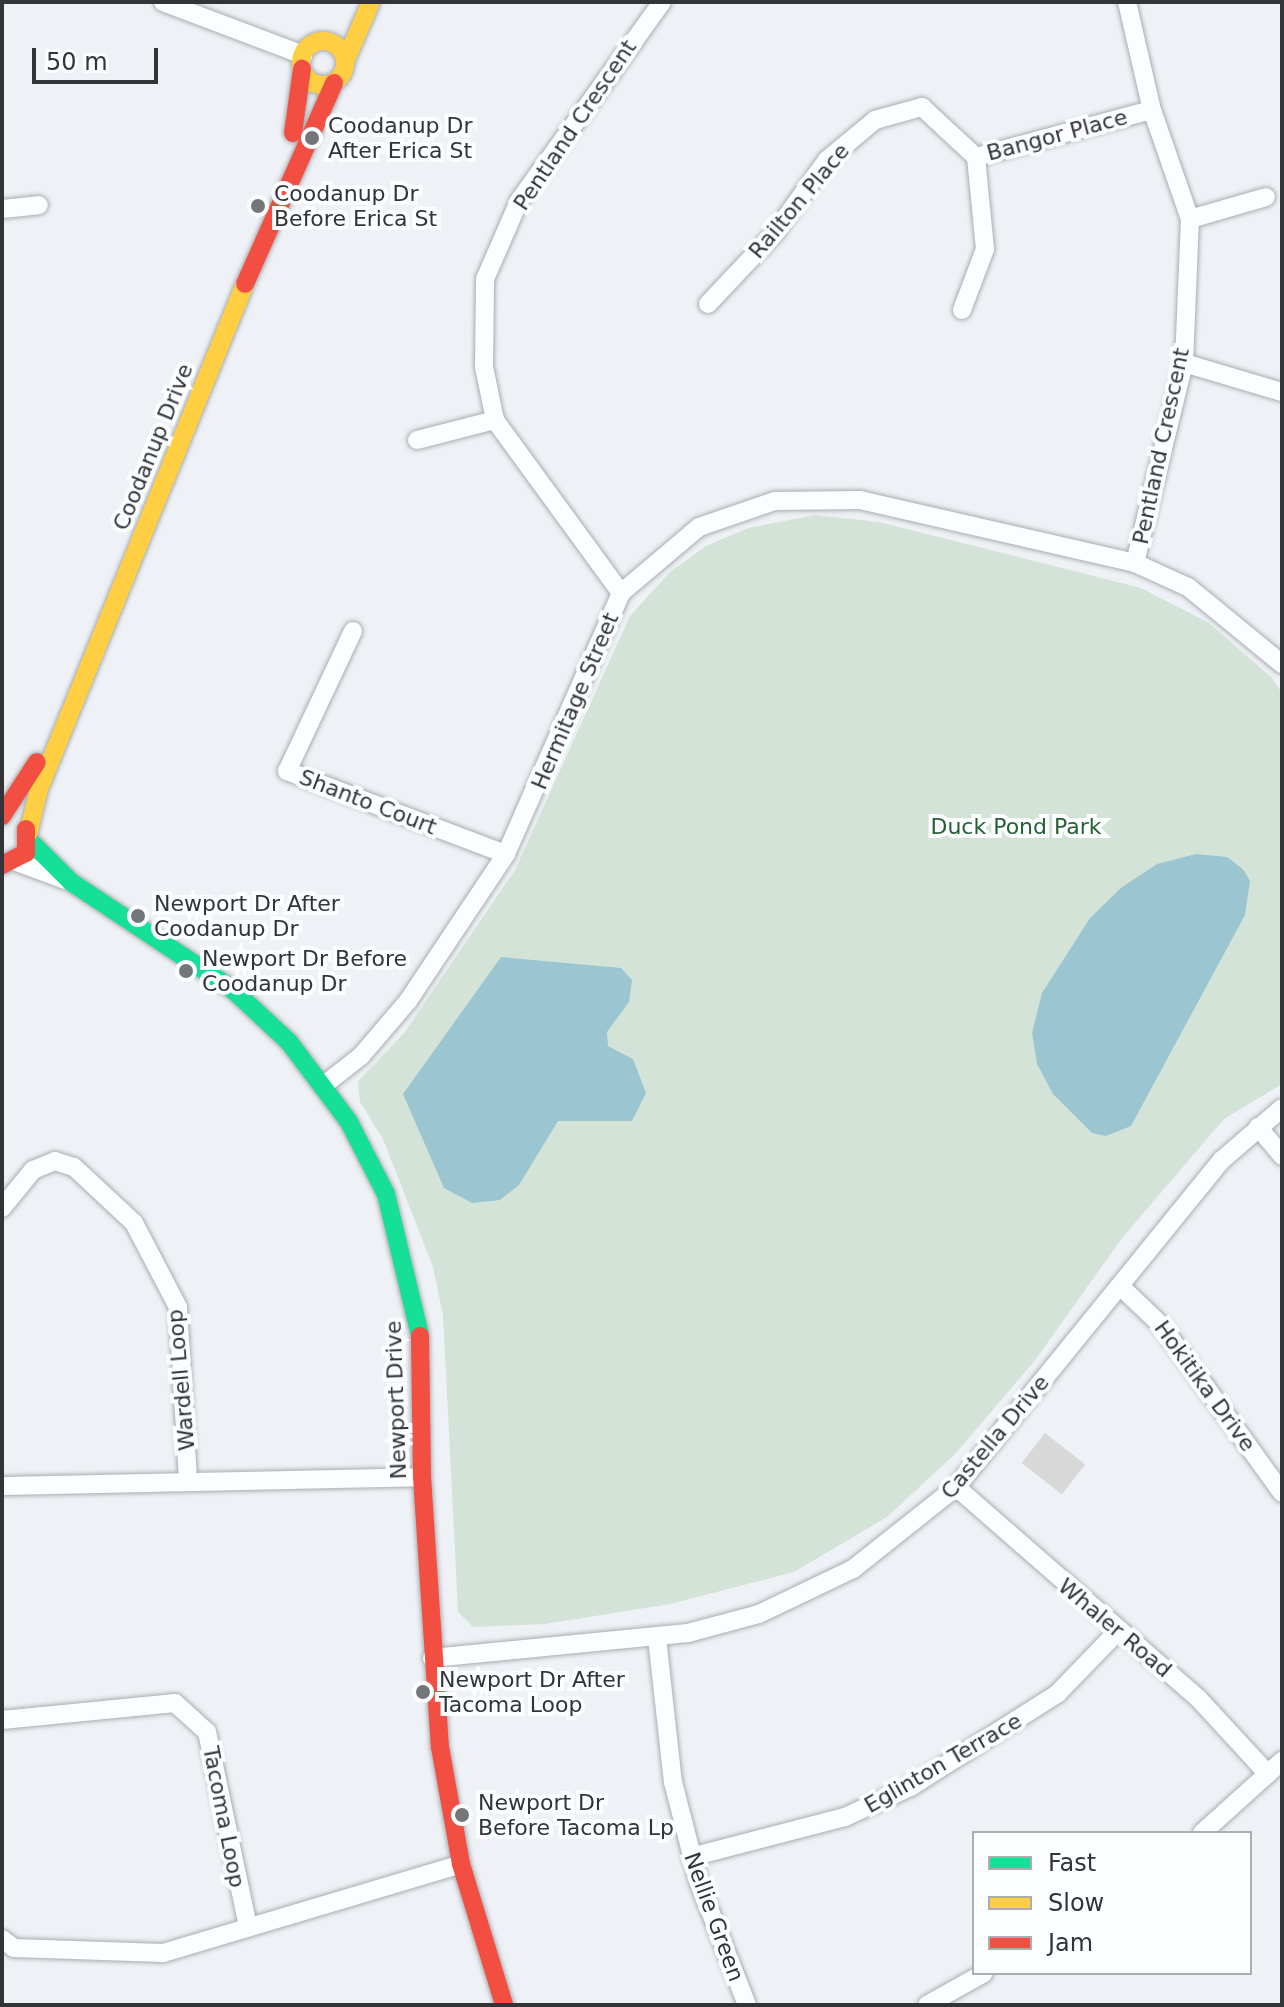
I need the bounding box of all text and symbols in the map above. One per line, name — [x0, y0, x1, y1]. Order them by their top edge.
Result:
scale bar — [36, 32, 162, 82]
street label: Pentland Crescent — [508, 35, 642, 215]
text: 50 m — [46, 48, 108, 76]
street label: Bangor Place — [984, 104, 1130, 166]
place label: Coodanup Dr After Erica St — [328, 112, 473, 164]
marker: Coodanup Dr After Erica St — [303, 129, 321, 147]
street label: Railton Place — [743, 138, 855, 264]
place label: Coodanup Dr Before Erica St — [274, 180, 437, 232]
marker: Coodanup Dr Before Erica St — [249, 197, 267, 215]
street label: Pentland Crescent — [1127, 345, 1195, 547]
street label: Coodanup Drive — [108, 360, 198, 534]
street label: Hermitage Street — [526, 609, 624, 793]
street label: Shanto Court — [296, 764, 440, 840]
park label: Duck Pond Park — [930, 814, 1102, 840]
place label: Newport Dr After Coodanup Dr — [154, 890, 340, 942]
marker: Newport Dr After Coodanup Dr — [129, 907, 147, 925]
place label: Newport Dr Before Coodanup Dr — [202, 945, 407, 996]
marker: Newport Dr Before Coodanup Dr — [177, 962, 195, 980]
street label: Wardell Loop — [162, 1308, 200, 1452]
street label: Hokitika Drive — [1149, 1316, 1261, 1456]
street label: Newport Drive — [380, 1320, 412, 1480]
street label: Castella Drive — [935, 1370, 1055, 1504]
street label: Whaler Road — [1053, 1573, 1177, 1683]
place label: Newport Dr After Tacoma Loop — [439, 1666, 625, 1718]
marker: Newport Dr After Tacoma Loop — [414, 1683, 432, 1701]
street label: Eglinton Terrace — [860, 1707, 1026, 1819]
street label: Tacoma Loop — [197, 1744, 251, 1890]
place label: Newport Dr Before Tacoma Lp — [478, 1789, 674, 1840]
marker: Newport Dr Before Tacoma Lp — [453, 1806, 471, 1824]
legend — [972, 1831, 1252, 1975]
street label: Nellie Green — [678, 1849, 750, 1985]
text: Fast — [1048, 1849, 1096, 1877]
text: Slow — [1048, 1889, 1104, 1917]
text: Jam — [1048, 1929, 1093, 1957]

